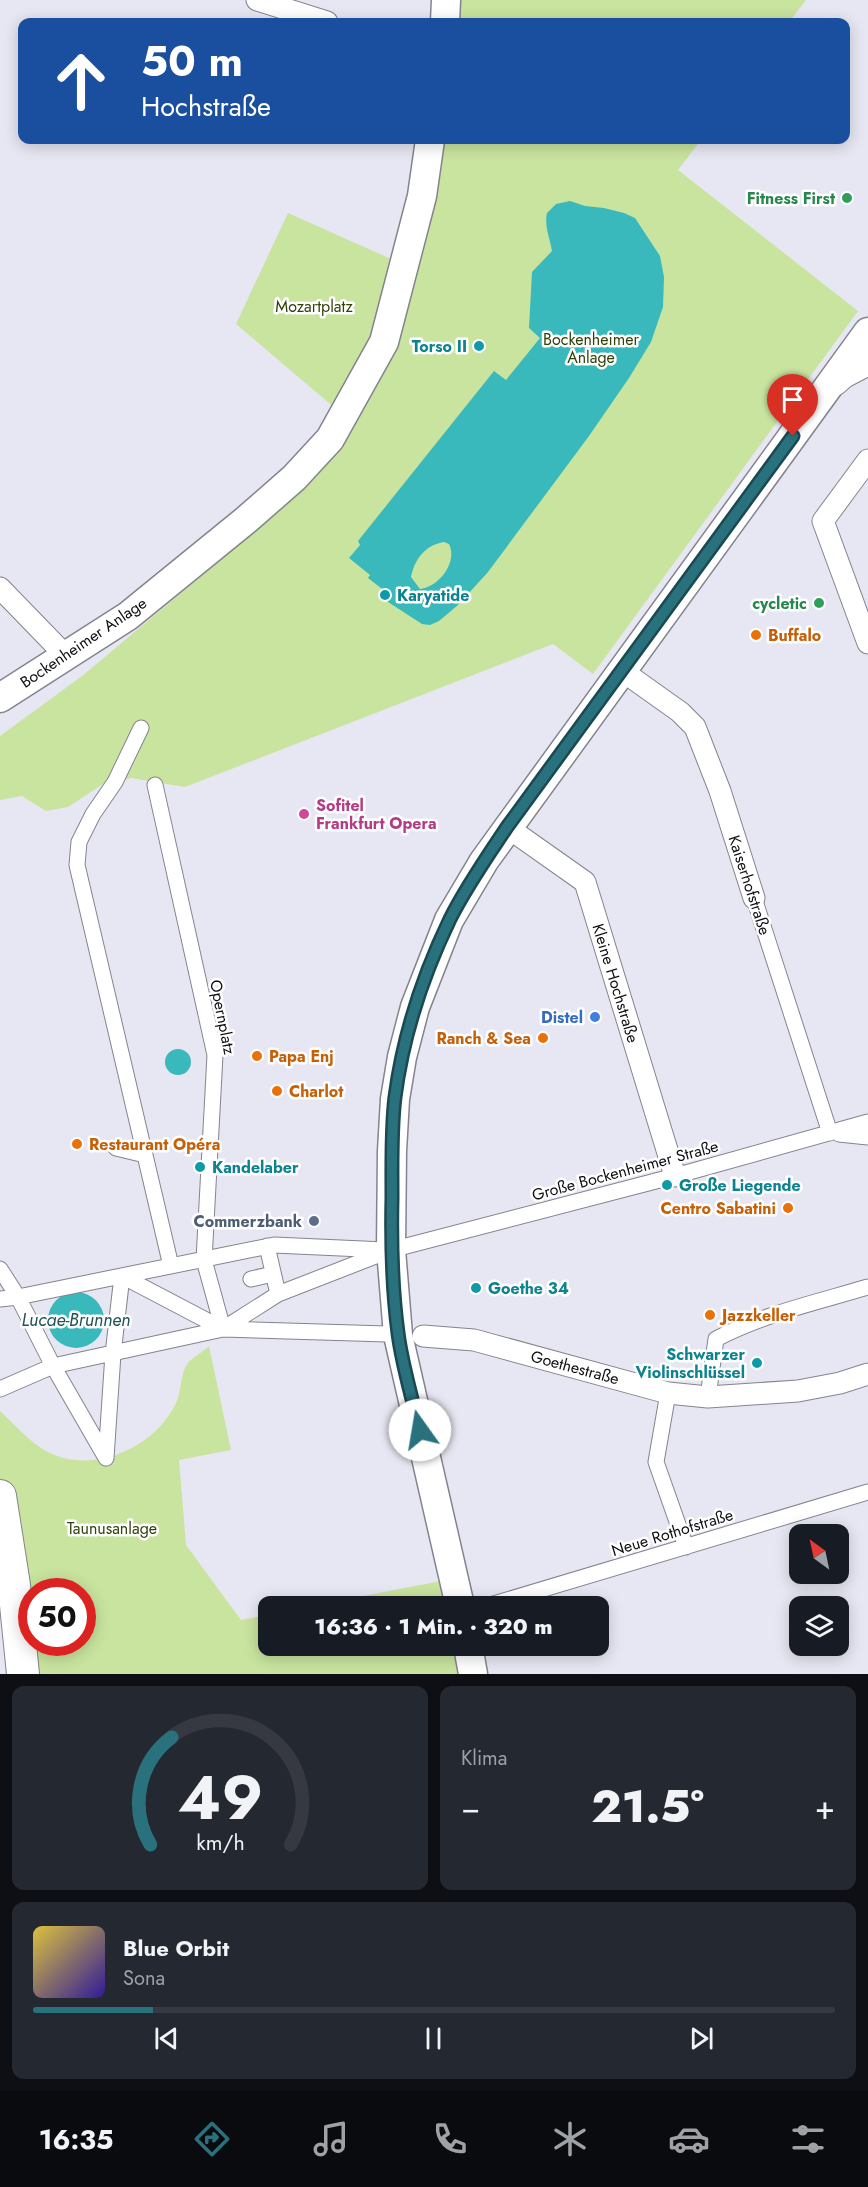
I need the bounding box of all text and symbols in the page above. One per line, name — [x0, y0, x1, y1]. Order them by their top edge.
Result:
text: 50 m — [141, 31, 243, 92]
icon: ahead — [42, 42, 120, 120]
text: Hochstraße — [141, 87, 271, 126]
place label: Fitness First — [747, 187, 836, 210]
marker: Fitness First — [840, 191, 854, 205]
park label: Mozartplatz — [275, 295, 353, 318]
park label: Bockenheimer Anlage — [543, 328, 639, 369]
place label: Torso II — [412, 335, 467, 358]
marker: Torso II — [472, 339, 486, 353]
pin — [767, 374, 818, 436]
icon: arrive — [776, 383, 809, 416]
place label: Karyatide — [397, 584, 469, 607]
marker: Karyatide — [378, 588, 392, 602]
street label: Bockenheimer Anlage — [15, 591, 151, 693]
place label: cycletic — [752, 592, 807, 615]
marker: cycletic — [812, 596, 826, 610]
place label: Buffalo — [768, 624, 821, 647]
marker: Buffalo — [749, 628, 763, 642]
place label: Sofitel Frankfurt Opera — [316, 794, 437, 835]
marker: Sofitel Frankfurt Opera — [297, 807, 311, 821]
street label: Kaiserhofstraße — [723, 832, 776, 938]
street label: Kleine Hochstraße — [586, 921, 645, 1046]
street label: Opernplatz — [204, 978, 241, 1057]
place label: Distel — [541, 1006, 583, 1029]
marker: Distel — [588, 1010, 602, 1024]
place label: Ranch & Sea — [436, 1027, 531, 1050]
marker: Ranch & Sea — [536, 1031, 550, 1045]
place label: Papa Enj — [269, 1045, 334, 1068]
marker: Papa Enj — [250, 1049, 264, 1063]
place label: Charlot — [289, 1080, 344, 1103]
marker: Charlot — [270, 1084, 284, 1098]
place label: Restaurant Opéra — [89, 1133, 220, 1156]
street label: Große Bockenheimer Straße — [529, 1135, 721, 1206]
marker: Restaurant Opéra — [70, 1137, 84, 1151]
place label: Kandelaber — [212, 1156, 299, 1179]
marker: Kandelaber — [193, 1160, 207, 1174]
place label: Große Liegende — [679, 1174, 801, 1197]
marker: Große Liegende — [660, 1178, 674, 1192]
place label: Centro Sabatini — [661, 1197, 776, 1220]
marker: Centro Sabatini — [781, 1201, 795, 1215]
place label: Commerzbank — [194, 1210, 303, 1233]
marker: Commerzbank — [307, 1214, 321, 1228]
place label: Goethe 34 — [488, 1277, 569, 1300]
marker: Goethe 34 — [469, 1281, 483, 1295]
place label: Jazzkeller — [719, 1304, 796, 1327]
water label: Lucae-Brunnen — [21, 1307, 131, 1333]
marker: Jazzkeller — [703, 1308, 717, 1322]
place label: Schwarzer Violinschlüssel — [635, 1343, 745, 1384]
street label: Goethestraße — [528, 1345, 622, 1390]
marker: Schwarzer Violinschlüssel — [750, 1356, 764, 1370]
position arrow — [388, 1398, 452, 1462]
street label: Neue Rothofstraße — [608, 1503, 736, 1562]
park label: Taunusanlage — [67, 1517, 157, 1540]
north arrow — [789, 1524, 849, 1584]
map controls — [789, 1524, 849, 1656]
speed limit sign: 50 — [18, 1578, 96, 1656]
button: layers — [789, 1596, 849, 1656]
text: 16:36 · 1 Min. · 320 m — [314, 1610, 553, 1642]
text: Klima — [461, 1744, 507, 1773]
text: 49 — [177, 1752, 263, 1842]
text: 21.5° — [591, 1774, 704, 1839]
text: − — [461, 1784, 480, 1831]
text: + — [815, 1784, 835, 1831]
text: km/h — [196, 1827, 244, 1858]
text: Blue Orbit — [123, 1932, 229, 1964]
text: Sona — [123, 1964, 165, 1993]
icon: previous — [150, 2022, 183, 2055]
icon: pause — [417, 2022, 450, 2055]
icon: next — [685, 2022, 718, 2055]
icon: directions — [191, 2118, 233, 2160]
icon: music — [310, 2118, 352, 2160]
icon: phone — [429, 2118, 471, 2160]
icon: climate — [549, 2118, 591, 2160]
icon: car — [668, 2118, 710, 2160]
icon: filters — [787, 2118, 829, 2160]
text: 16:35 — [39, 2120, 113, 2159]

